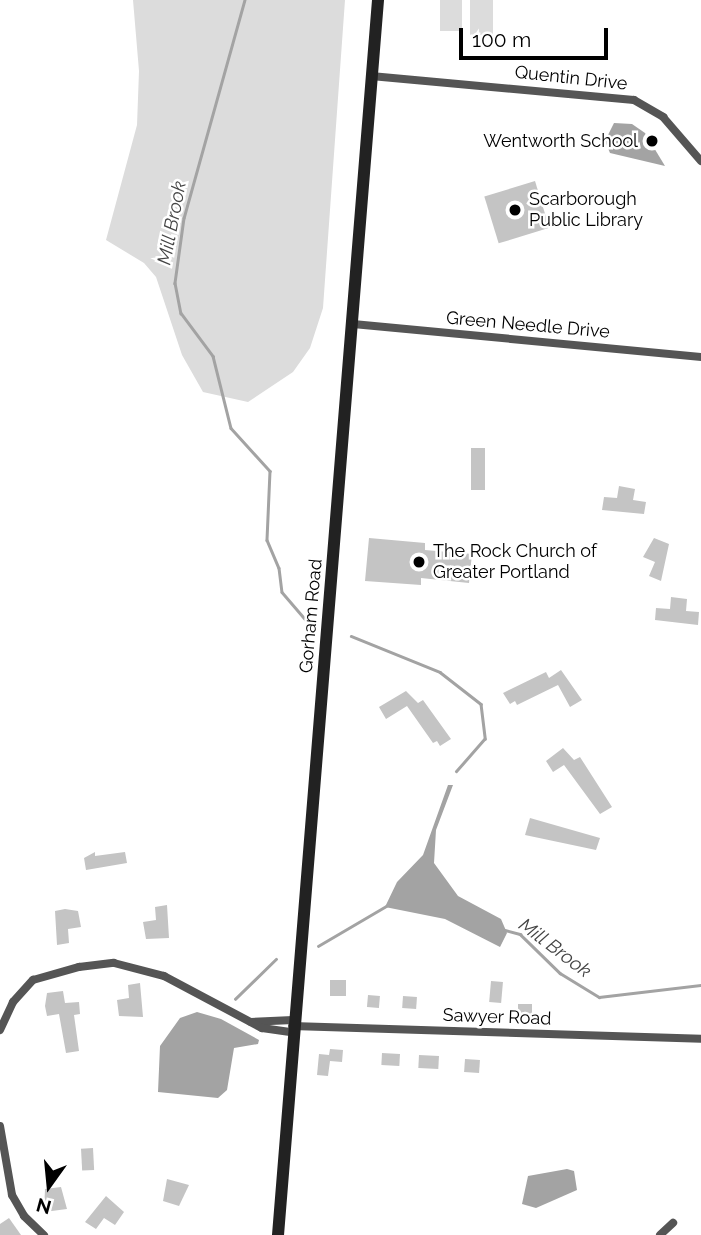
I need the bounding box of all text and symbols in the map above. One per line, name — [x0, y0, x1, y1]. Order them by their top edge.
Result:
scale bar — [463, 14, 612, 58]
text: 100 m — [472, 27, 531, 52]
street label: Quentin Drive — [514, 61, 628, 95]
place label: Wentworth School — [483, 130, 638, 152]
marker: Wentworth School — [644, 133, 660, 149]
water label: Mill Brook — [153, 179, 191, 267]
place label: Scarborough Public Library — [529, 189, 643, 232]
marker: Scarborough Public Library — [507, 202, 523, 218]
street label: Green Needle Drive — [445, 307, 611, 343]
place label: The Rock Church of Greater Portland — [433, 541, 597, 584]
marker: The Rock Church of Greater Portland — [411, 554, 427, 570]
street label: Gorham Road — [295, 558, 327, 674]
water label: Mill Brook — [514, 913, 596, 983]
street label: Sawyer Road — [442, 1004, 552, 1030]
north arrow — [14, 1151, 84, 1221]
text: N — [34, 1194, 53, 1219]

